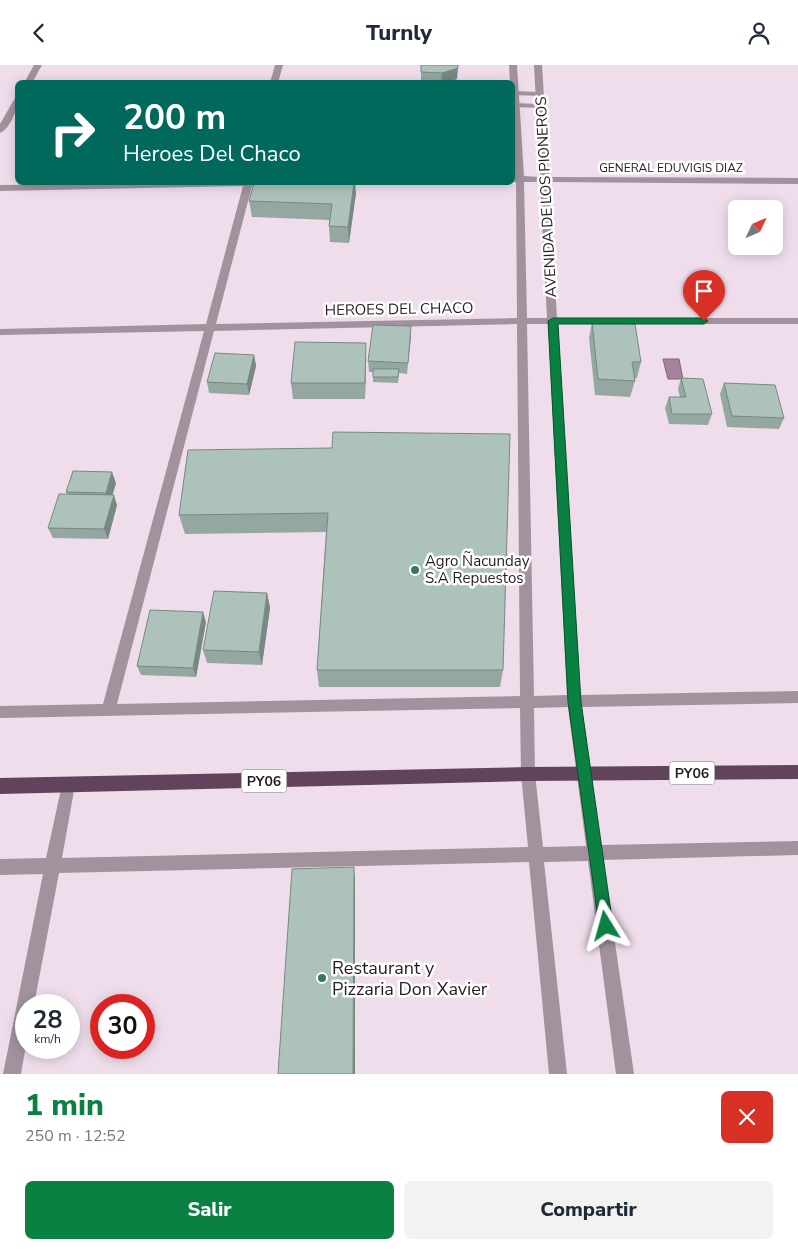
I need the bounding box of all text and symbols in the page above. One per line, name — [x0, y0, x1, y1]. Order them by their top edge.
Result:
text: Turnly — [366, 18, 432, 48]
icon: back — [25, 19, 53, 47]
icon: person — [745, 19, 773, 47]
text: 200 m — [123, 94, 226, 141]
street label: AVENIDA DE LOS PIONEROS — [531, 96, 561, 298]
icon: right — [40, 100, 105, 165]
text: Heroes Del Chaco — [123, 139, 301, 169]
street label: GENERAL EDUVIGIS DIAZ — [599, 160, 743, 176]
north arrow — [728, 200, 782, 255]
map controls — [728, 200, 783, 255]
pin — [683, 270, 725, 321]
icon: arrive — [690, 277, 718, 305]
street label: HEROES DEL CHACO — [324, 298, 474, 320]
place label: Agro Ñacunday S.A Repuestos — [425, 551, 530, 588]
marker: Agro Ñacunday S.A Repuestos — [409, 564, 421, 576]
road number: PY06 — [670, 761, 714, 785]
road number: PY06 — [242, 769, 286, 793]
position arrow — [579, 899, 631, 951]
place label: Restaurant y Pizzaria Don Xavier — [332, 956, 488, 1001]
marker: Restaurant y Pizzaria Don Xavier — [316, 972, 328, 984]
speed limit sign: 30 — [90, 994, 155, 1059]
text: 28 — [32, 1003, 63, 1037]
text: km/h — [34, 1031, 61, 1047]
text: 1 min — [25, 1085, 104, 1126]
button: close — [721, 1091, 773, 1143]
text: 250 m · 12:52 — [25, 1125, 126, 1147]
button: Salir — [25, 1181, 394, 1239]
button: Compartir — [404, 1181, 773, 1239]

